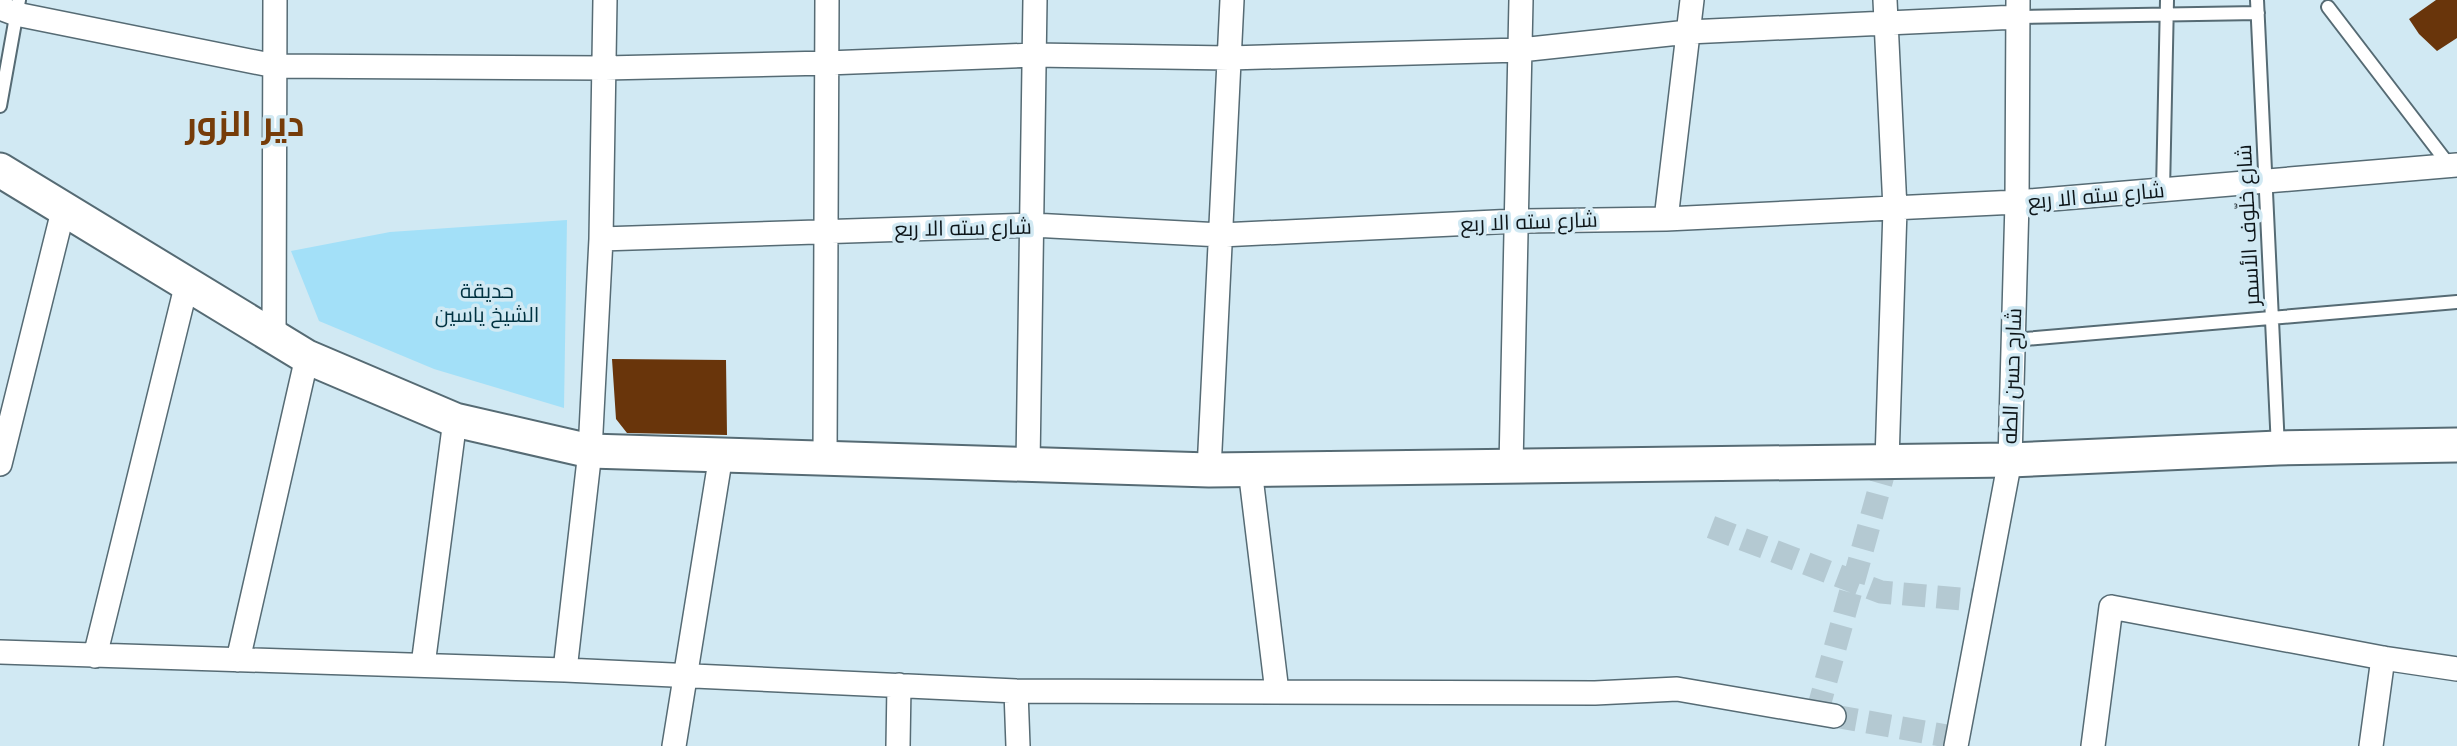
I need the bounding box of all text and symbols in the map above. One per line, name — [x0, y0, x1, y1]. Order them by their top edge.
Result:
district label: دير الزور — [185, 104, 304, 145]
street label: شارع خلّوف الأسمر — [2230, 144, 2266, 307]
street label: شارع سته الا ربع — [2027, 178, 2166, 216]
street label: شارع سته الا ربع — [1460, 208, 1598, 238]
street label: شارع سته الا ربع — [894, 215, 1032, 243]
park label: حديقة الشيخ ياسين — [435, 279, 539, 329]
street label: شارح حسن الطه — [1998, 307, 2028, 445]

